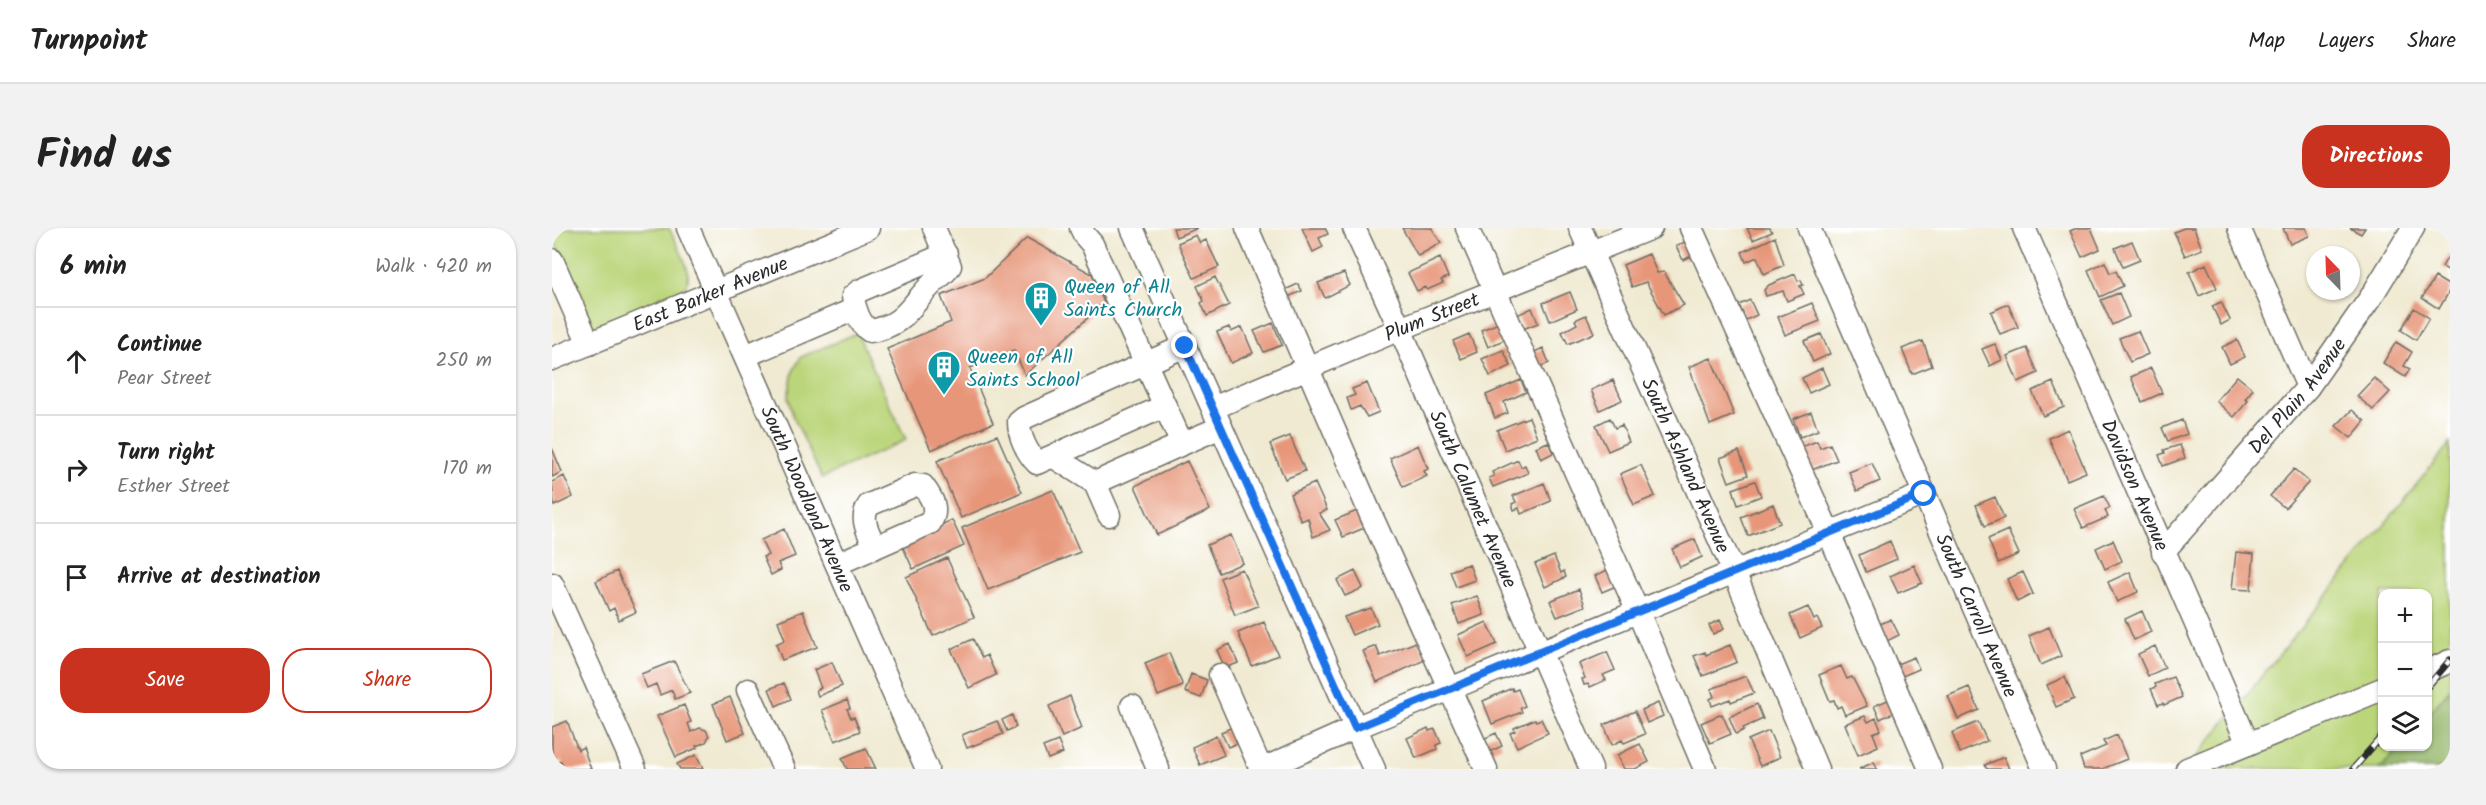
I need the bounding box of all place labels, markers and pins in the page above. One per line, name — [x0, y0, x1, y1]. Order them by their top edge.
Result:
place label: Queen of All Saints Church — [1064, 272, 1182, 327]
building icon: Queen of All Saints Church — [1023, 280, 1059, 327]
place label: Queen of All Saints School — [967, 342, 1080, 397]
building icon: Queen of All Saints School — [926, 349, 962, 396]

